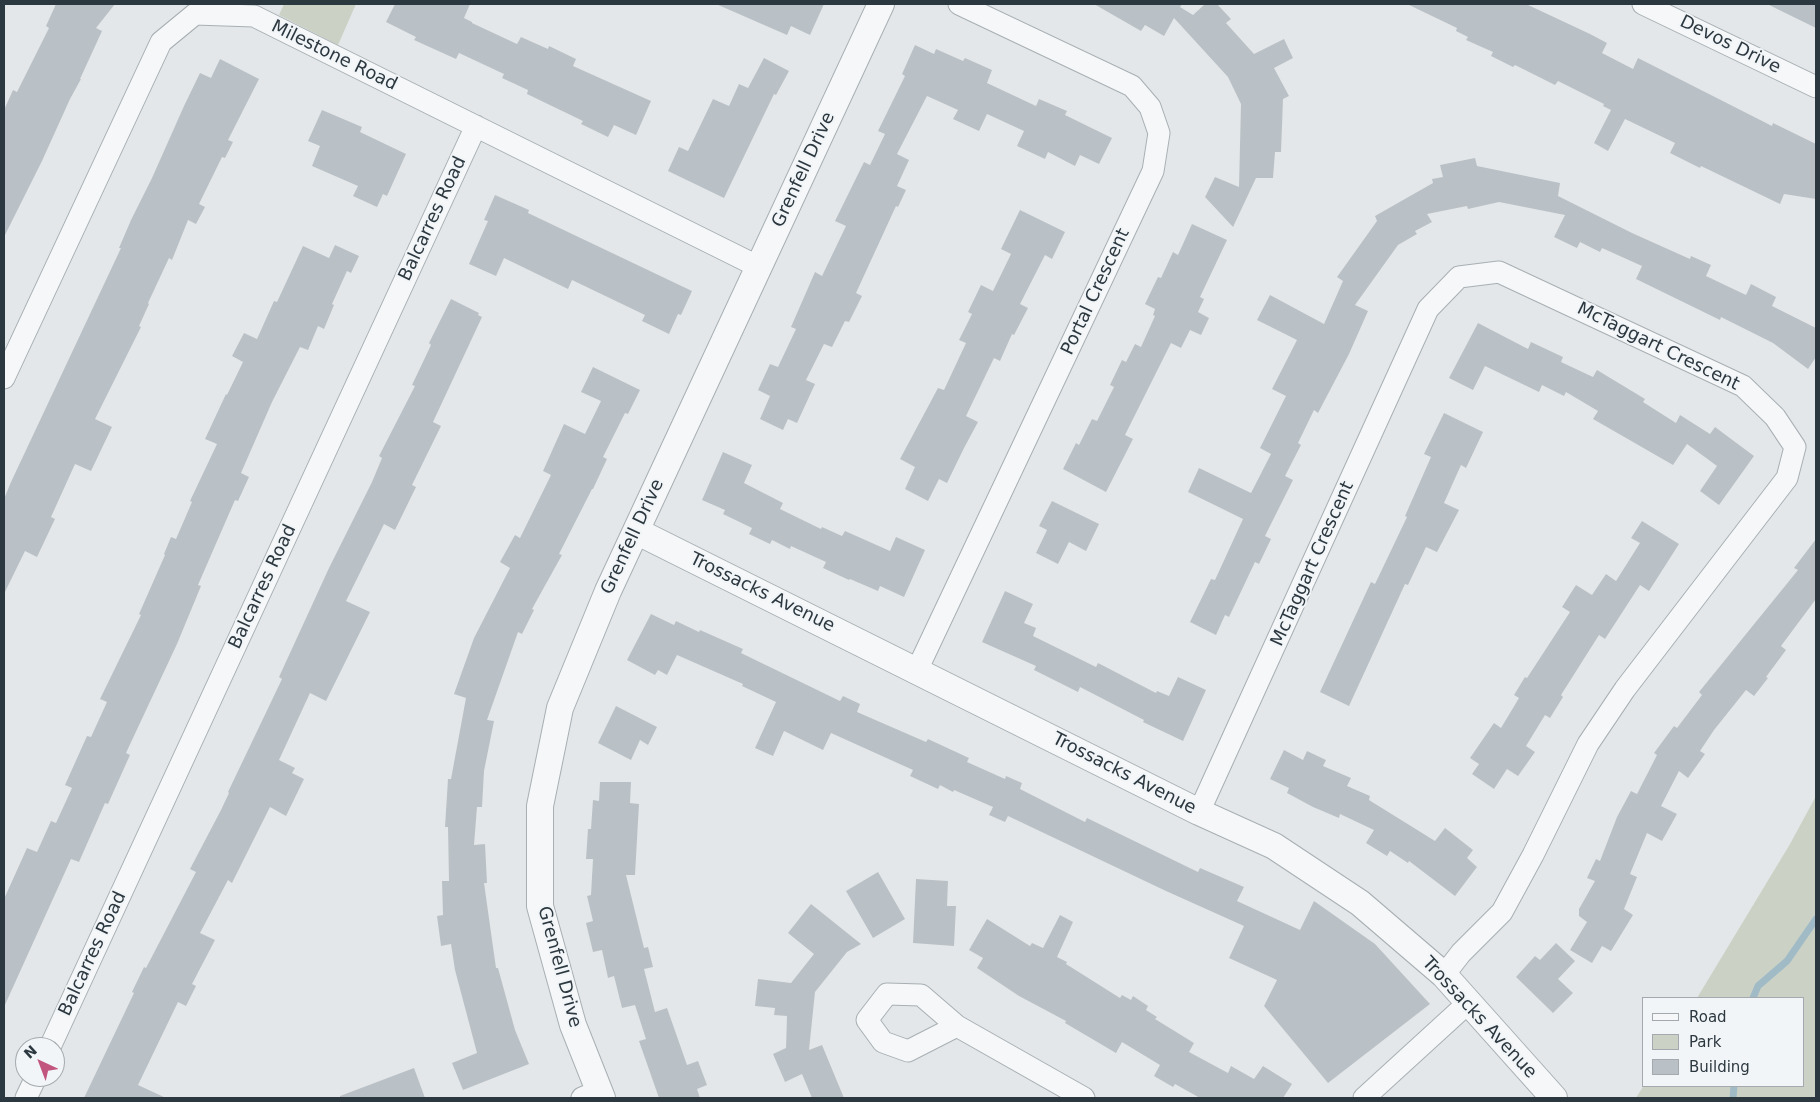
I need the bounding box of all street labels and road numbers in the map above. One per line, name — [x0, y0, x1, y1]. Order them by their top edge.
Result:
street label: Devos Drive — [1676, 11, 1784, 79]
street label: Milestone Road — [268, 16, 400, 96]
street label: Grenfell Drive — [768, 109, 840, 231]
street label: Balcarres Road — [395, 153, 471, 285]
street label: Portal Crescent — [1057, 225, 1135, 359]
street label: McTaggart Crescent — [1573, 298, 1743, 396]
street label: Grenfell Drive — [597, 476, 669, 598]
street label: McTaggart Crescent — [1267, 478, 1359, 650]
street label: Balcarres Road — [225, 521, 301, 653]
street label: Trossacks Avenue — [686, 549, 838, 637]
street label: Trossacks Avenue — [1049, 728, 1199, 820]
street label: Balcarres Road — [55, 888, 131, 1020]
street label: Grenfell Drive — [532, 904, 586, 1030]
street label: Trossacks Avenue — [1417, 953, 1541, 1083]

